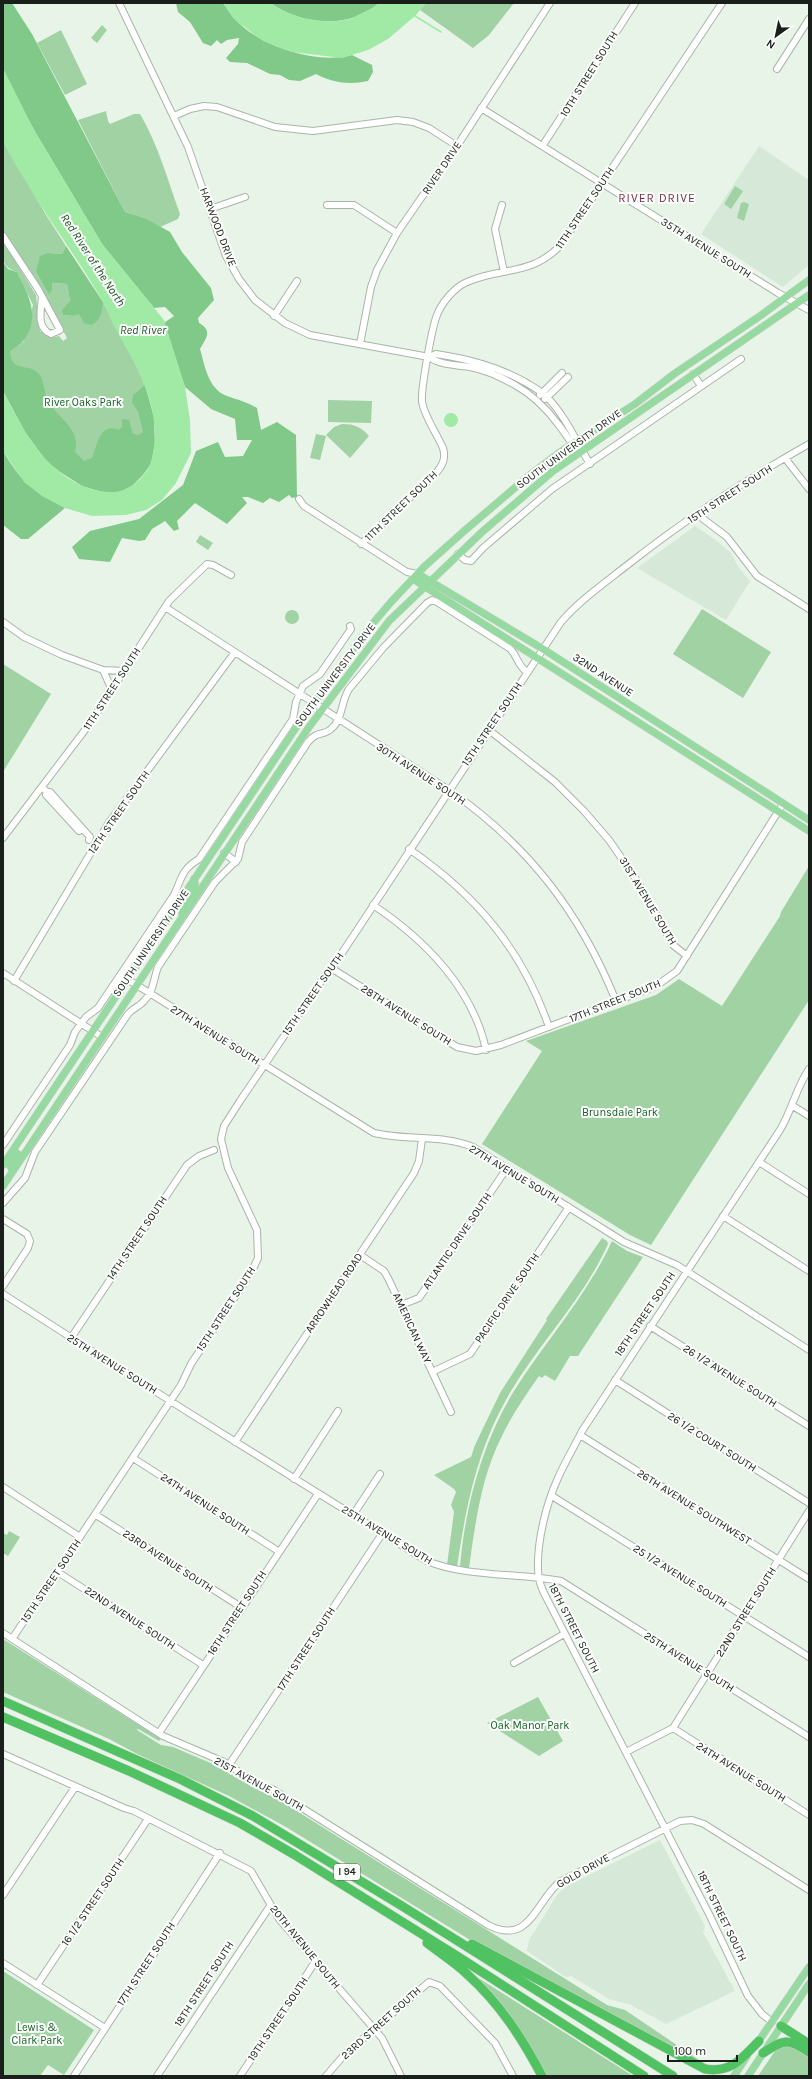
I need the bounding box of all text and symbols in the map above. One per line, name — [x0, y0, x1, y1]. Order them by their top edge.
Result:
north arrow — [756, 16, 796, 56]
street label: 10TH STREET SOUTH — [557, 29, 621, 119]
text: N — [764, 36, 778, 52]
street label: RIVER DRIVE — [420, 139, 464, 197]
street label: 11TH STREET SOUTH — [553, 165, 617, 251]
street label: HARWOOD DRIVE — [197, 186, 239, 268]
district label: RIVER DRIVE — [618, 191, 696, 205]
water label: Red River of the North — [58, 211, 128, 309]
street label: 35TH AVENUE SOUTH — [659, 215, 753, 281]
water label: Red River — [120, 323, 167, 337]
park label: River Oaks Park — [44, 396, 122, 409]
street label: SOUTH UNIVERSITY DRIVE — [514, 407, 624, 491]
street label: 15TH STREET SOUTH — [685, 462, 775, 526]
street label: 11TH STREET SOUTH — [362, 468, 440, 544]
street label: SOUTH UNIVERSITY DRIVE — [292, 621, 378, 729]
street label: 11TH STREET SOUTH — [80, 645, 144, 733]
street label: 32ND AVENUE — [570, 651, 636, 699]
street label: 15TH STREET SOUTH — [459, 680, 525, 768]
street label: 30TH AVENUE SOUTH — [374, 740, 468, 808]
street label: 12TH STREET SOUTH — [85, 768, 153, 856]
street label: 31ST AVENUE SOUTH — [617, 855, 679, 947]
street label: SOUTH UNIVERSITY DRIVE — [110, 887, 192, 999]
street label: 15TH STREET SOUTH — [279, 950, 347, 1038]
street label: 17TH STREET SOUTH — [567, 977, 663, 1025]
street label: 28TH AVENUE SOUTH — [358, 982, 454, 1048]
street label: 27TH AVENUE SOUTH — [168, 1002, 262, 1068]
park label: Brunsdale Park — [582, 1106, 658, 1119]
street label: 27TH AVENUE SOUTH — [467, 1142, 561, 1206]
street label: ATLANTIC DRIVE SOUTH — [420, 1190, 494, 1292]
street label: 14TH STREET SOUTH — [104, 1194, 170, 1282]
street label: ARROWHEAD ROAD — [302, 1250, 366, 1336]
street label: PACIFIC DRIVE SOUTH — [472, 1250, 542, 1346]
street label: 15TH STREET SOUTH — [194, 1264, 258, 1354]
street label: 18TH STREET SOUTH — [612, 1269, 678, 1359]
street label: AMERICAN WAY — [390, 1291, 434, 1365]
street label: 25TH AVENUE SOUTH — [65, 1331, 159, 1397]
street label: 26 1/2 AVENUE SOUTH — [681, 1342, 779, 1410]
street label: 26 1/2 COURT SOUTH — [665, 1409, 759, 1475]
street label: 26TH AVENUE SOUTHWEST — [635, 1467, 754, 1548]
street label: 24TH AVENUE SOUTH — [158, 1470, 252, 1538]
street label: 25TH AVENUE SOUTH — [339, 1503, 435, 1567]
street label: 23RD AVENUE SOUTH — [120, 1527, 216, 1595]
street label: 15TH STREET SOUTH — [18, 1537, 84, 1625]
street label: 25 1/2 AVENUE SOUTH — [631, 1542, 729, 1610]
street label: 22ND STREET SOUTH — [713, 1565, 779, 1659]
street label: 16TH STREET SOUTH — [205, 1568, 269, 1658]
street label: 18TH STREET SOUTH — [546, 1581, 602, 1675]
street label: 22ND AVENUE SOUTH — [82, 1584, 178, 1652]
street label: 17TH STREET SOUTH — [274, 1605, 338, 1693]
street label: 25TH AVENUE SOUTH — [642, 1629, 736, 1695]
park label: Oak Manor Park — [491, 1719, 569, 1732]
street label: 24TH AVENUE SOUTH — [694, 1739, 788, 1805]
street label: 21ST AVENUE SOUTH — [212, 1754, 306, 1814]
street label: GOLD DRIVE — [554, 1851, 612, 1891]
street label: 16 1/2 STREET SOUTH — [59, 1856, 127, 1948]
road number: I 94 — [334, 1864, 360, 1880]
street label: 18TH STREET SOUTH — [694, 1869, 750, 1963]
street label: 20TH AVENUE SOUTH — [267, 1902, 343, 1992]
street label: 17TH STREET SOUTH — [114, 1920, 178, 2008]
street label: 18TH STREET SOUTH — [172, 1939, 236, 2029]
street label: 19TH STREET SOUTH — [245, 1974, 311, 2064]
street label: 23RD STREET SOUTH — [339, 1984, 423, 2062]
park label: Lewis & Clark Park — [12, 2021, 63, 2047]
scale bar — [668, 2037, 737, 2063]
text: 100 m — [674, 2044, 706, 2058]

